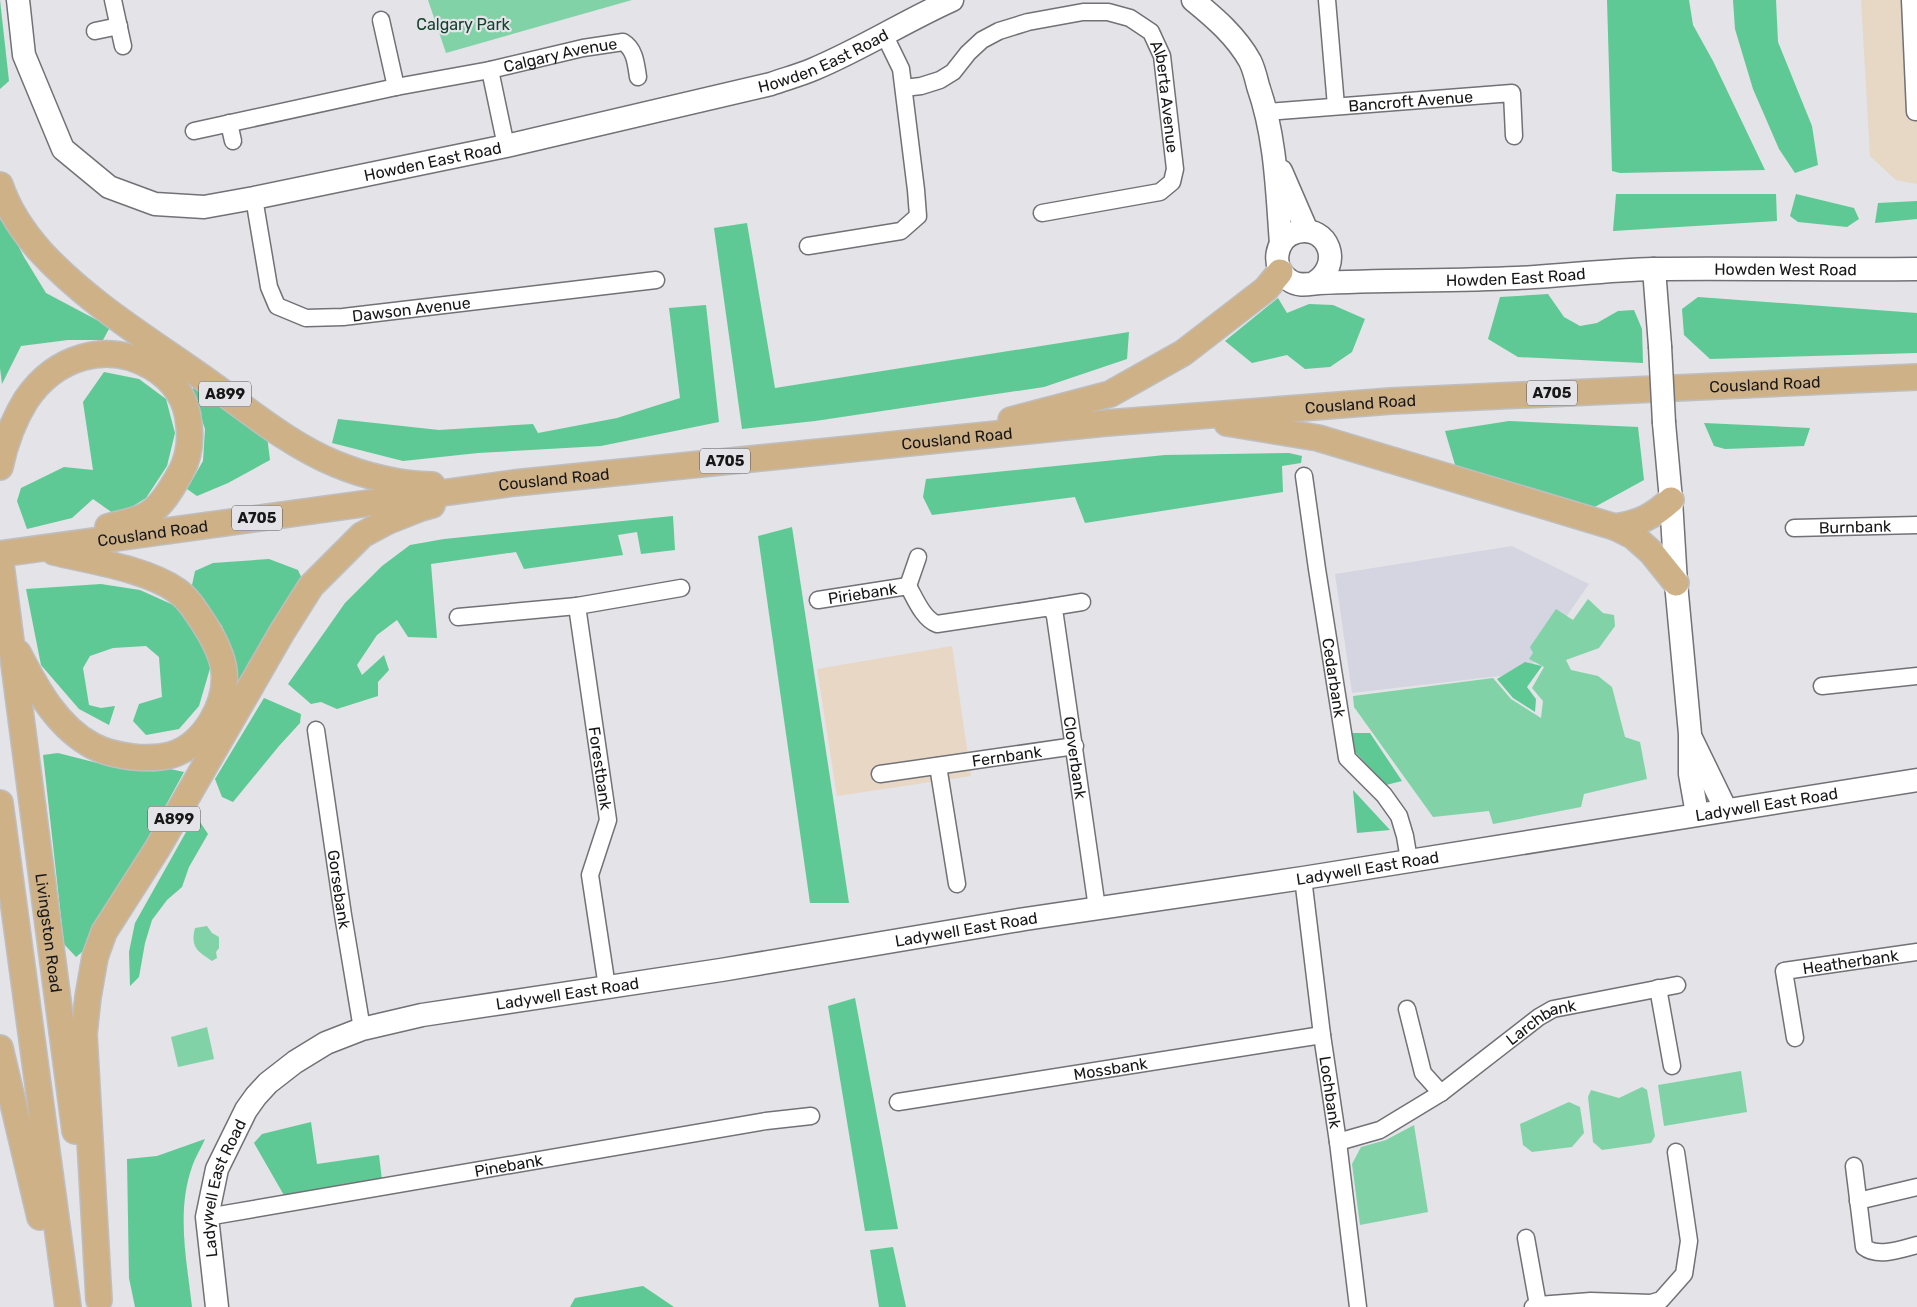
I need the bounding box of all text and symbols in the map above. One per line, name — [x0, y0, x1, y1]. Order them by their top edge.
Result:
park label: Calgary Park — [416, 15, 510, 34]
street label: Howden East Road — [756, 25, 891, 96]
street label: Calgary Avenue — [501, 33, 618, 76]
street label: Alberta Avenue — [1146, 37, 1183, 154]
street label: Bancroft Avenue — [1347, 87, 1474, 115]
street label: Howden East Road — [362, 138, 503, 185]
street label: Howden West Road — [1714, 259, 1857, 279]
street label: Howden East Road — [1446, 264, 1586, 290]
street label: Dawson Avenue — [351, 293, 472, 325]
street label: Cousland Road — [1709, 372, 1821, 396]
road number: A705 — [1527, 380, 1577, 406]
road number: A899 — [199, 382, 251, 406]
street label: Cousland Road — [1304, 390, 1416, 417]
street label: Cousland Road — [900, 423, 1013, 453]
road number: A705 — [700, 448, 750, 474]
street label: Cousland Road — [497, 464, 610, 495]
road number: A705 — [232, 506, 282, 530]
street label: Cousland Road — [96, 516, 209, 550]
street label: Burnbank — [1819, 516, 1892, 537]
street label: Piriebank — [827, 578, 899, 608]
street label: Cedarbank — [1319, 637, 1350, 720]
street label: Cloverbank — [1060, 715, 1091, 801]
street label: Forestbank — [585, 725, 616, 812]
street label: Fernbank — [971, 741, 1044, 770]
street label: Ladywell East Road — [1694, 783, 1839, 825]
road number: A899 — [148, 806, 200, 832]
street label: Ladywell East Road — [1295, 847, 1440, 888]
street label: Gorsebank — [324, 849, 355, 931]
street label: Livingston Road — [32, 872, 66, 994]
street label: Ladywell East Road — [893, 908, 1039, 950]
street label: Heatherbank — [1801, 945, 1900, 978]
street label: Ladywell East Road — [495, 973, 640, 1013]
street label: Larchbank — [1502, 995, 1578, 1049]
street label: Mossbank — [1072, 1053, 1149, 1084]
street label: Lochbank — [1316, 1055, 1345, 1130]
street label: Ladywell East Road — [197, 1116, 250, 1259]
street label: Pinebank — [473, 1150, 545, 1180]

